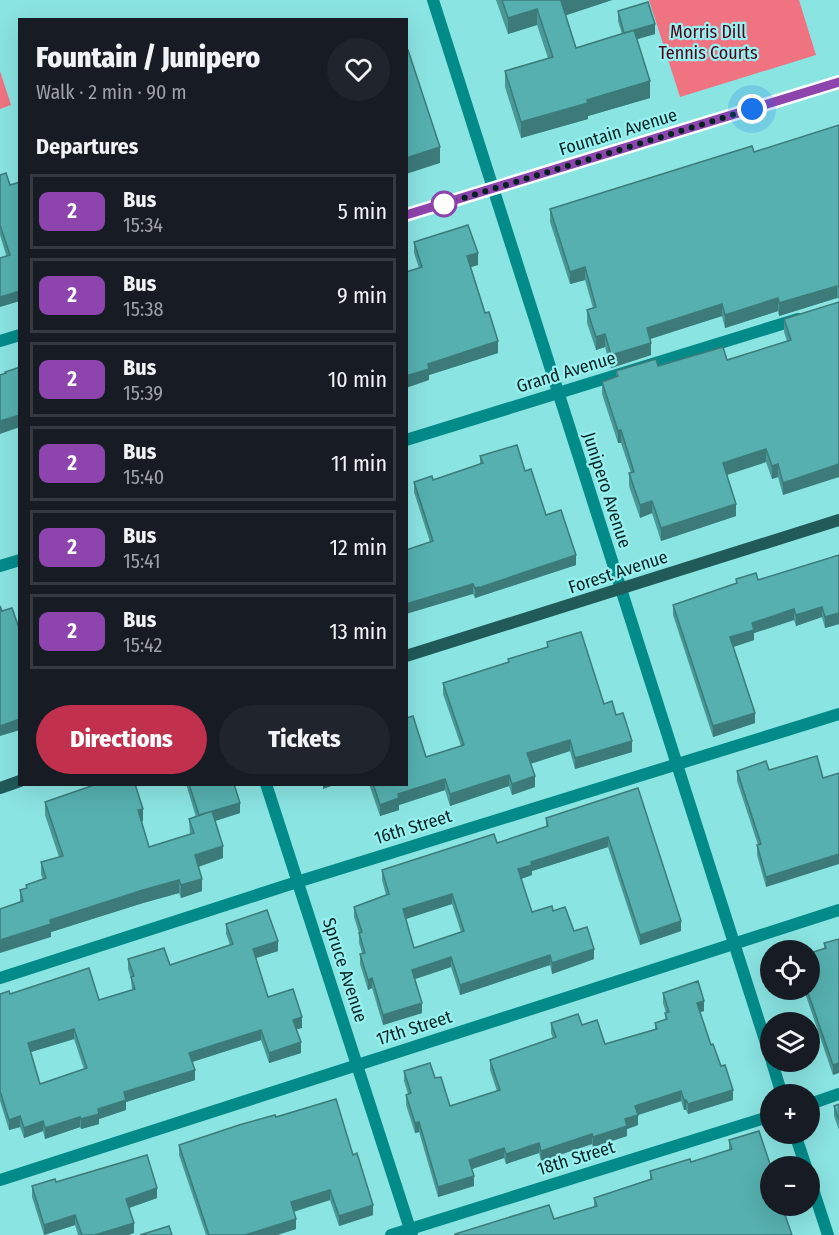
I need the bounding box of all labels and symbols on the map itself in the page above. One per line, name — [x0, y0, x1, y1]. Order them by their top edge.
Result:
park label: Morris Dill Tennis Courts — [658, 21, 758, 64]
your location — [737, 94, 767, 124]
street label: Fountain Avenue — [556, 104, 680, 160]
unlabelled marker — [431, 191, 457, 217]
street label: Grand Avenue — [514, 346, 618, 397]
street label: Junipero Avenue — [578, 429, 636, 551]
street label: Forest Avenue — [565, 546, 671, 598]
street label: 16th Street — [372, 805, 454, 849]
street label: Spruce Avenue — [318, 915, 372, 1025]
street label: 17th Street — [373, 1005, 455, 1051]
street label: 18th Street — [535, 1136, 618, 1180]

